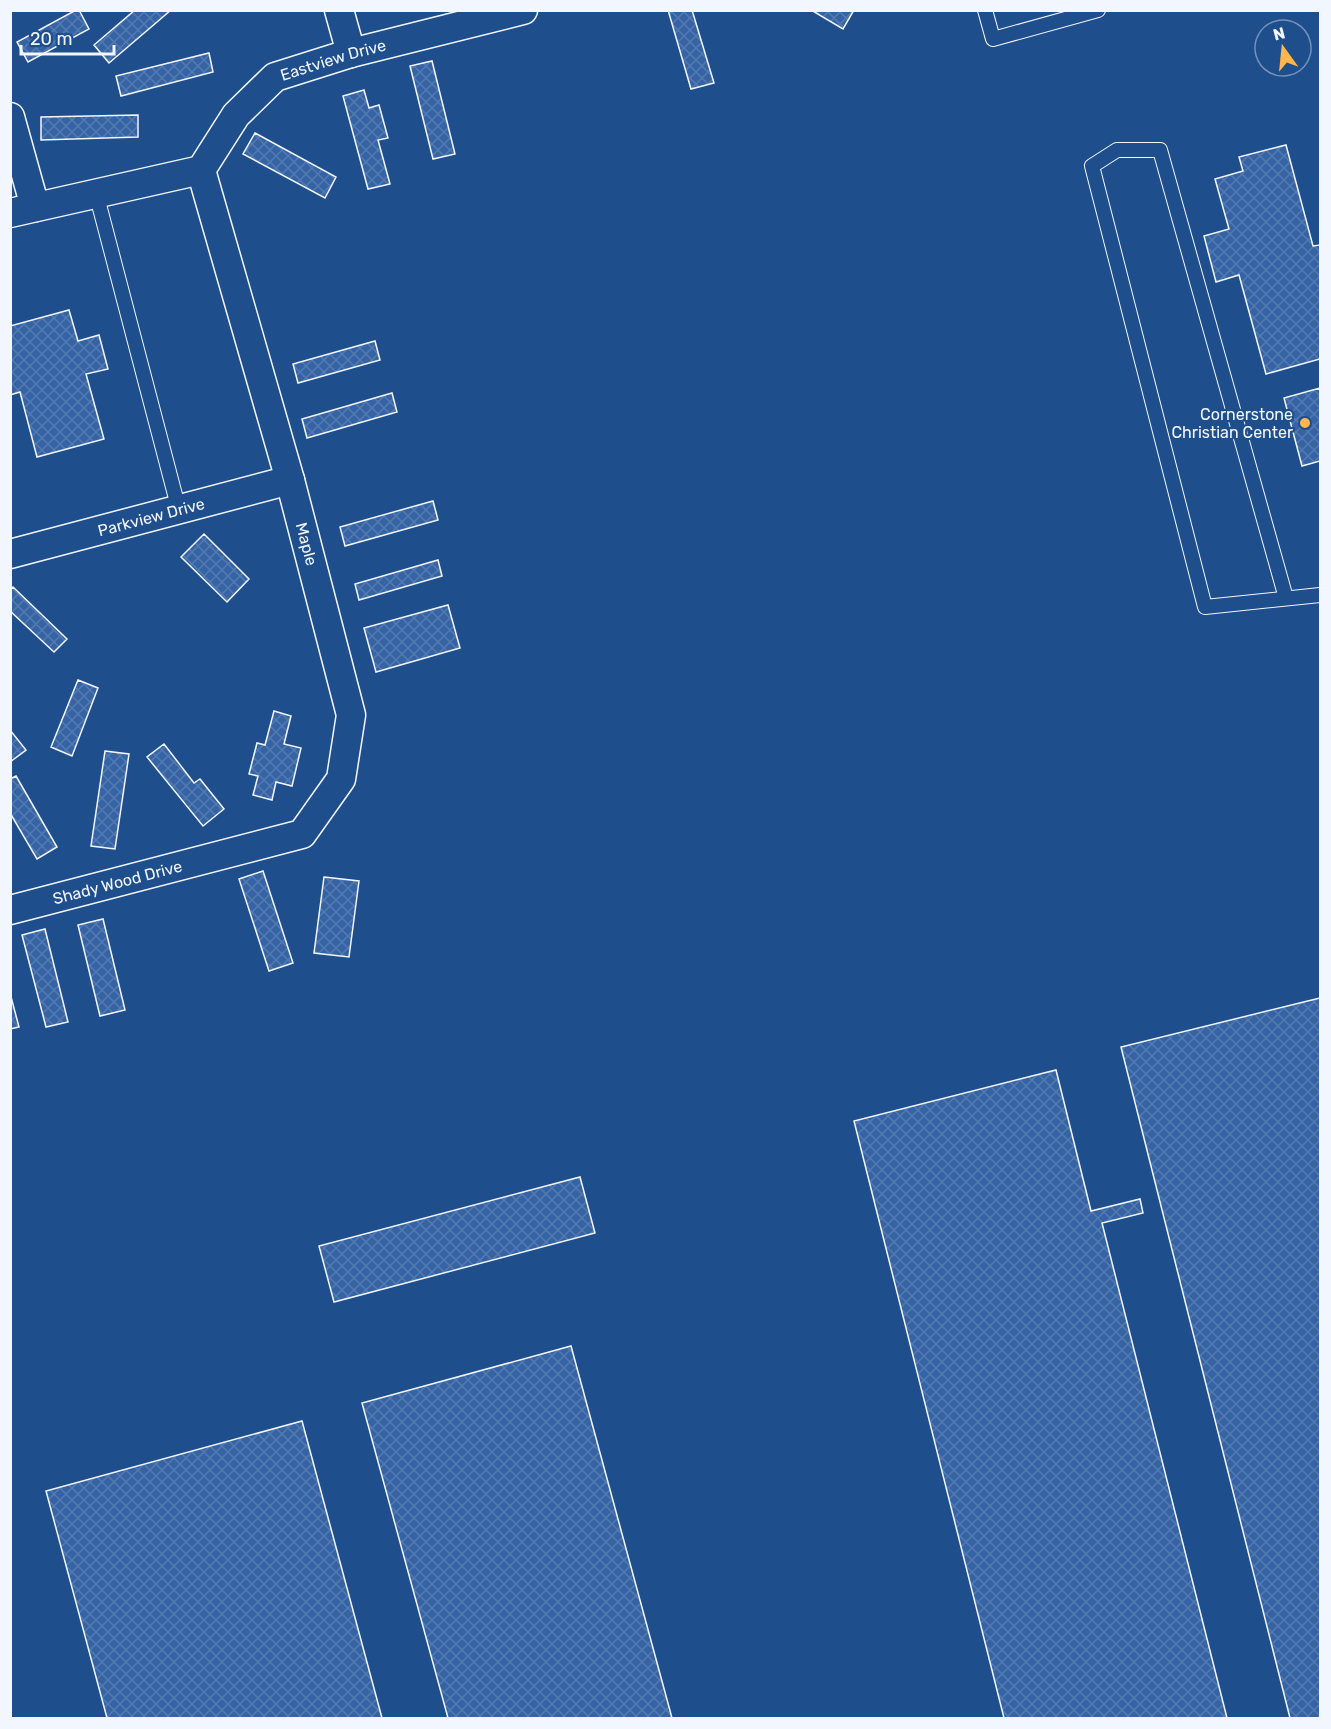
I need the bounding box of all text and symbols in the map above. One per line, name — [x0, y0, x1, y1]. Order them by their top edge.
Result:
scale bar — [21, 18, 114, 56]
north arrow — [1253, 18, 1313, 78]
text: N — [1271, 23, 1287, 45]
text: 20 m — [30, 28, 72, 50]
street label: Eastview Drive — [278, 36, 388, 85]
place label: Cornerstone Christian Center — [1171, 405, 1293, 442]
marker: Cornerstone Christian Center — [1298, 416, 1312, 430]
street label: Parkview Drive — [96, 494, 207, 540]
street label: Maple — [292, 520, 321, 568]
street label: Shady Wood Drive — [51, 857, 184, 908]

